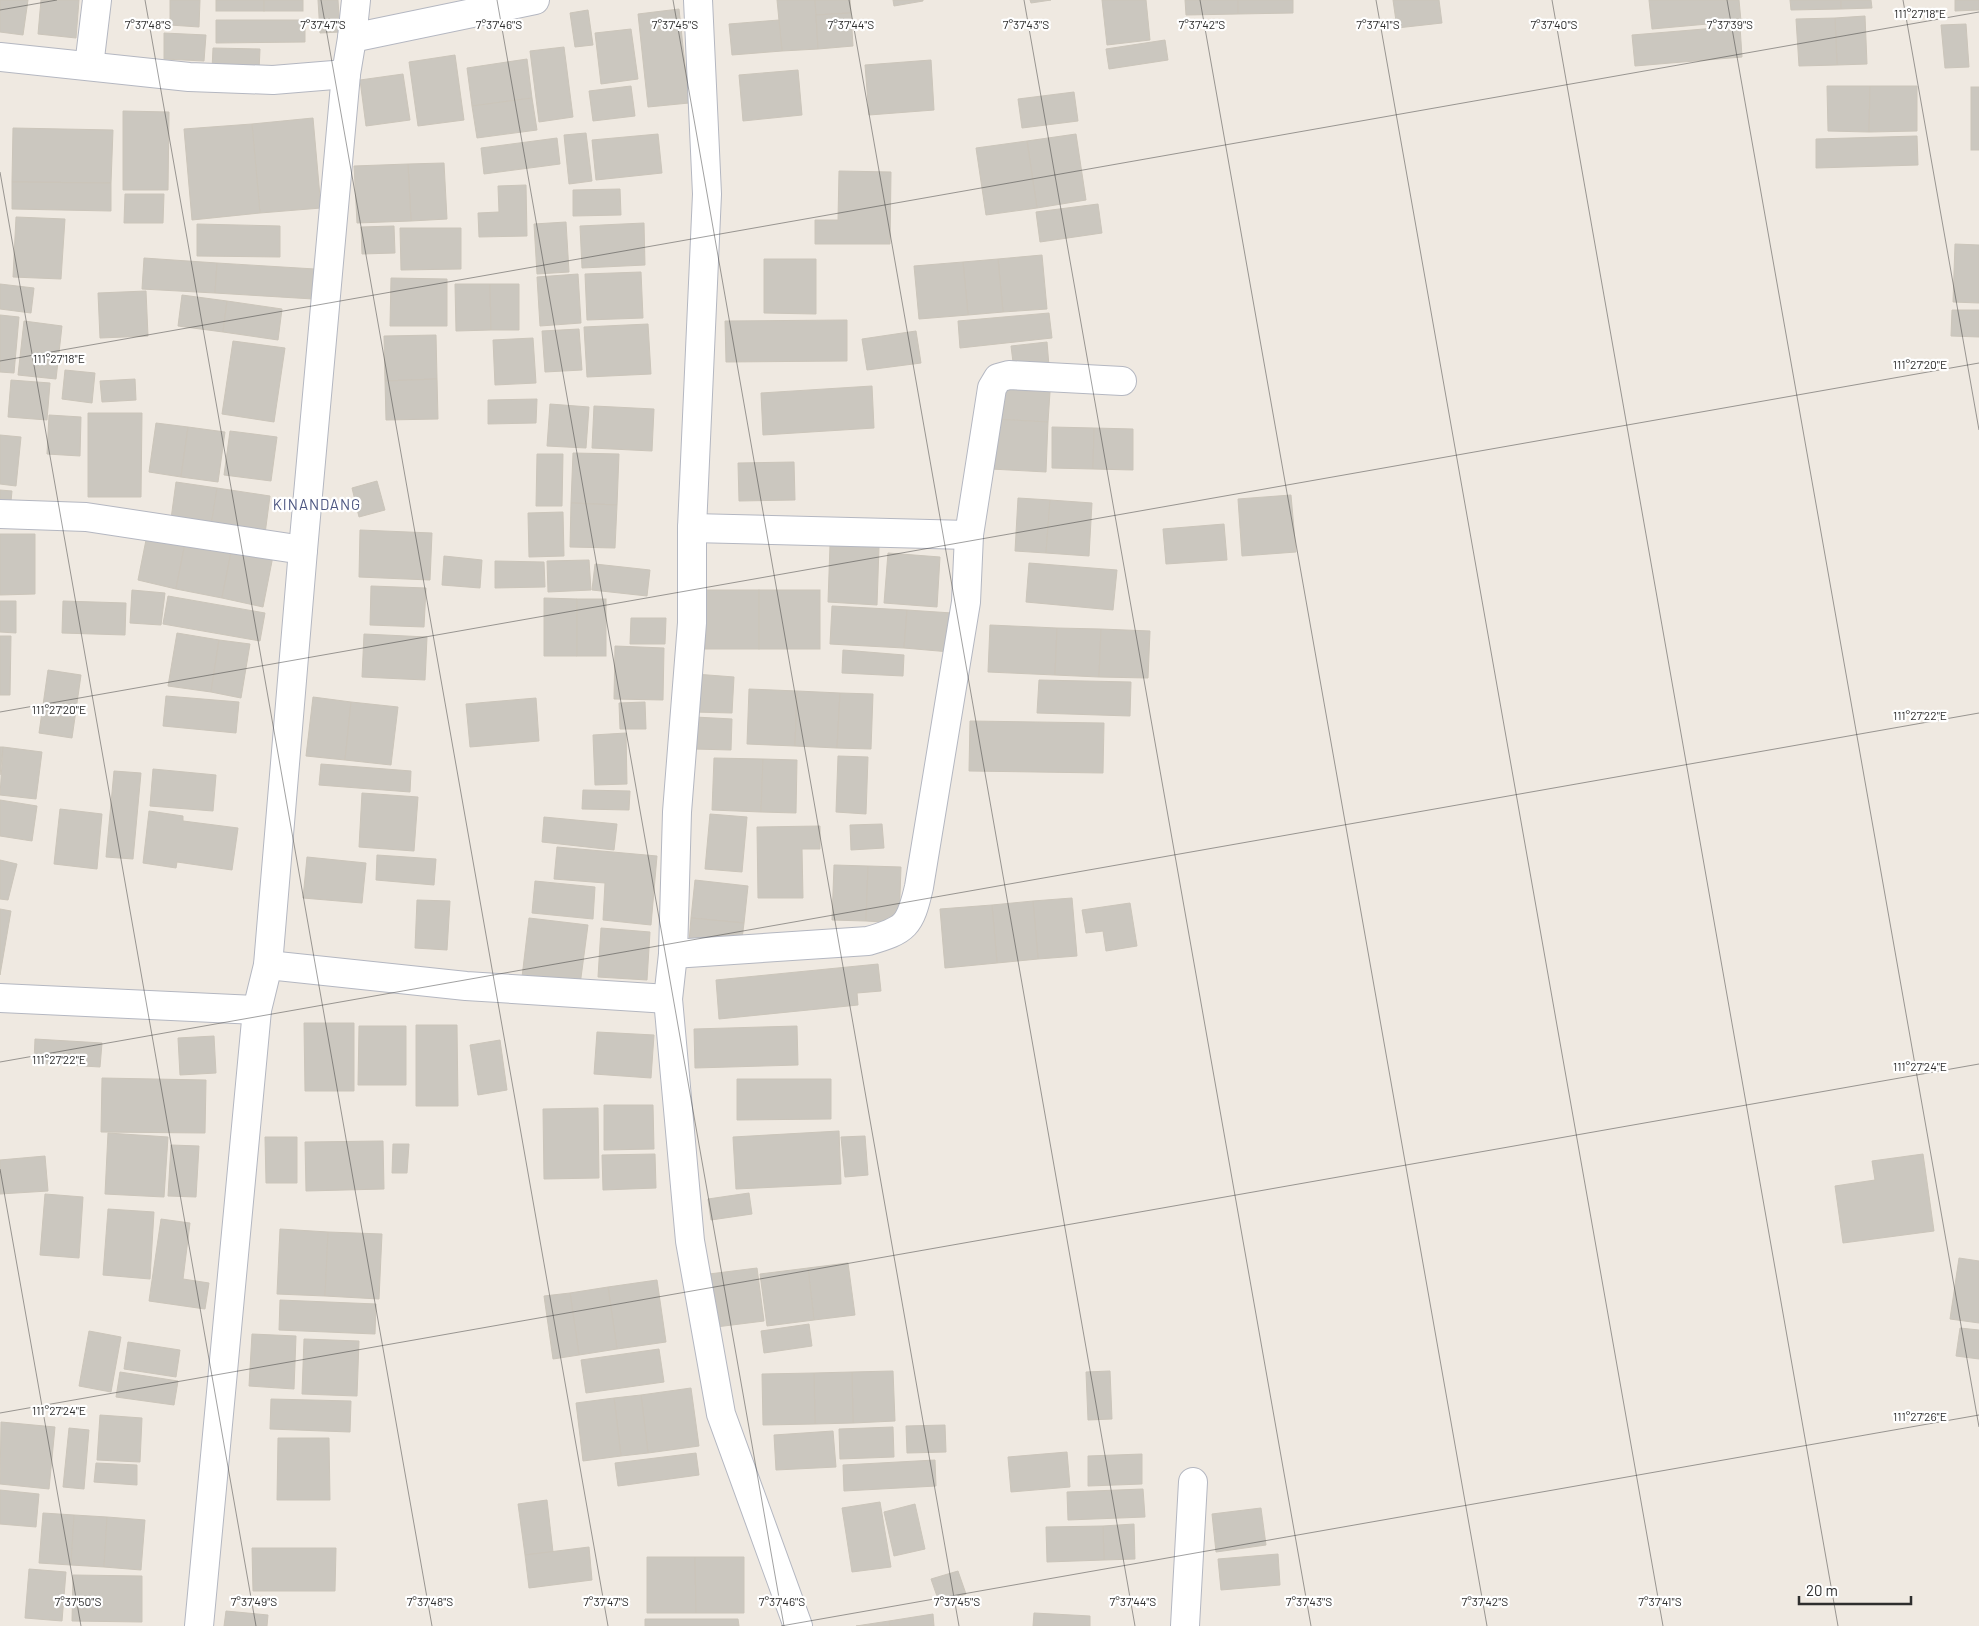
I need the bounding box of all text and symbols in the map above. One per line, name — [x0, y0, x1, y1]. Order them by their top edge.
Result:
text: 111°27'18"E — [1894, 6, 1946, 20]
text: 7°37'48"S — [125, 17, 171, 31]
text: 7°37'47"S — [300, 17, 346, 31]
text: 7°37'46"S — [476, 17, 522, 31]
text: 7°37'45"S — [652, 17, 698, 31]
text: 7°37'44"S — [828, 17, 874, 31]
text: 7°37'43"S — [1003, 17, 1049, 31]
text: 7°37'42"S — [1179, 17, 1225, 31]
text: 7°37'41"S — [1356, 17, 1400, 31]
text: 7°37'40"S — [1530, 17, 1578, 31]
text: 7°37'39"S — [1707, 17, 1753, 31]
text: 111°27'18"E — [33, 351, 85, 365]
text: 111°27'20"E — [1893, 357, 1947, 371]
district label: KINANDANG — [273, 495, 361, 513]
text: 111°27'20"E — [32, 702, 86, 716]
text: 111°27'22"E — [1893, 708, 1947, 722]
text: 111°27'22"E — [32, 1052, 86, 1066]
text: 111°27'24"E — [1893, 1059, 1947, 1073]
text: 111°27'24"E — [32, 1403, 86, 1417]
text: 111°27'26"E — [1893, 1409, 1947, 1423]
scale bar — [1799, 1574, 1912, 1606]
text: 20 m — [1806, 1581, 1838, 1599]
text: 7°37'50"S — [55, 1594, 101, 1608]
text: 7°37'49"S — [231, 1594, 277, 1608]
text: 7°37'48"S — [407, 1594, 453, 1608]
text: 7°37'47"S — [583, 1594, 629, 1608]
text: 7°37'46"S — [759, 1594, 805, 1608]
text: 7°37'45"S — [934, 1594, 980, 1608]
text: 7°37'44"S — [1110, 1594, 1156, 1608]
text: 7°37'43"S — [1286, 1594, 1332, 1608]
text: 7°37'42"S — [1462, 1594, 1508, 1608]
text: 7°37'41"S — [1638, 1594, 1682, 1608]

